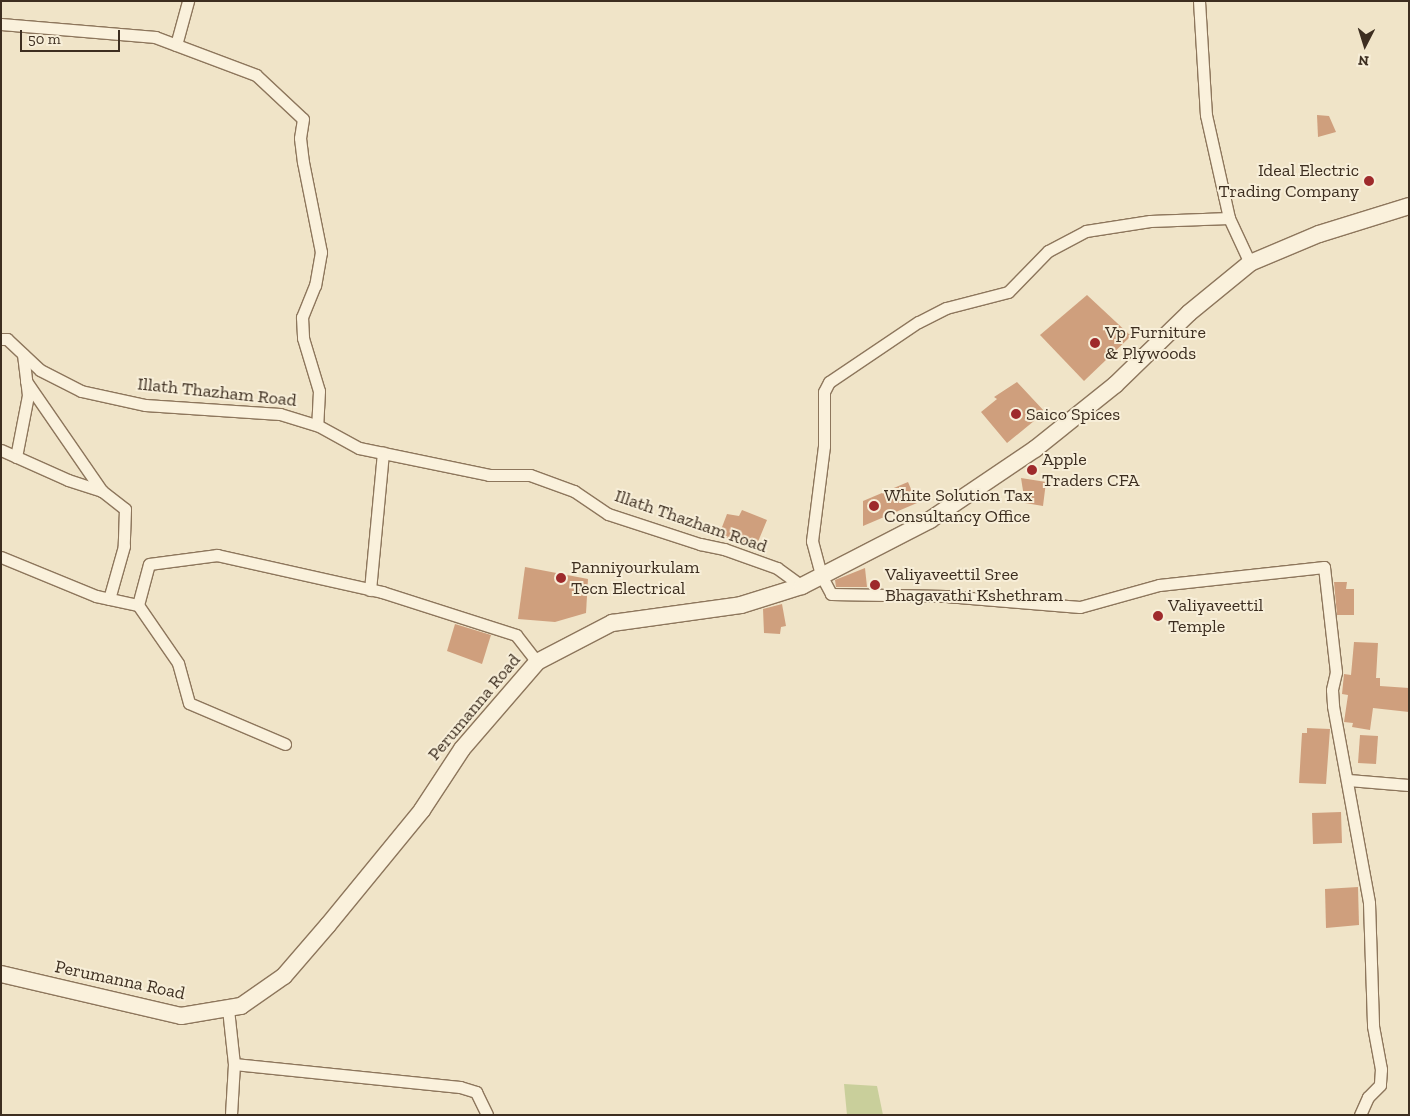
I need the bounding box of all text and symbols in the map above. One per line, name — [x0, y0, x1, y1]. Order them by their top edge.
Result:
scale bar — [22, 20, 122, 52]
north arrow — [1340, 20, 1390, 70]
text: 50 m — [28, 30, 61, 48]
text: N — [1358, 52, 1370, 69]
place label: Ideal Electric Trading Company — [1219, 160, 1359, 202]
marker: Ideal Electric Trading Company — [1363, 175, 1375, 187]
place label: Vp Furniture & Plywoods — [1105, 322, 1206, 364]
marker: Vp Furniture & Plywoods — [1089, 337, 1101, 349]
street label: Illath Thazham Road — [136, 373, 298, 411]
place label: Saico Spices — [1026, 403, 1120, 425]
marker: Saico Spices — [1010, 408, 1022, 420]
place label: Apple Traders CFA — [1042, 449, 1139, 492]
marker: Apple Traders CFA — [1026, 464, 1038, 476]
street label: Illath Thazham Road — [612, 485, 770, 557]
place label: White Solution Tax Consultancy Office — [884, 485, 1033, 528]
marker: White Solution Tax Consultancy Office — [868, 500, 880, 512]
place label: Panniyourkulam Tecn Electrical — [571, 557, 700, 600]
place label: Valiyaveettil Sree Bhagavathi Kshethram — [885, 564, 1063, 606]
marker: Panniyourkulam Tecn Electrical — [555, 572, 567, 584]
marker: Valiyaveettil Sree Bhagavathi Kshethram — [869, 579, 881, 591]
place label: Valiyaveettil Temple — [1168, 595, 1263, 638]
marker: Valiyaveettil Temple — [1152, 610, 1164, 622]
street label: Perumanna Road — [423, 649, 525, 765]
street label: Perumanna Road — [53, 956, 187, 1004]

